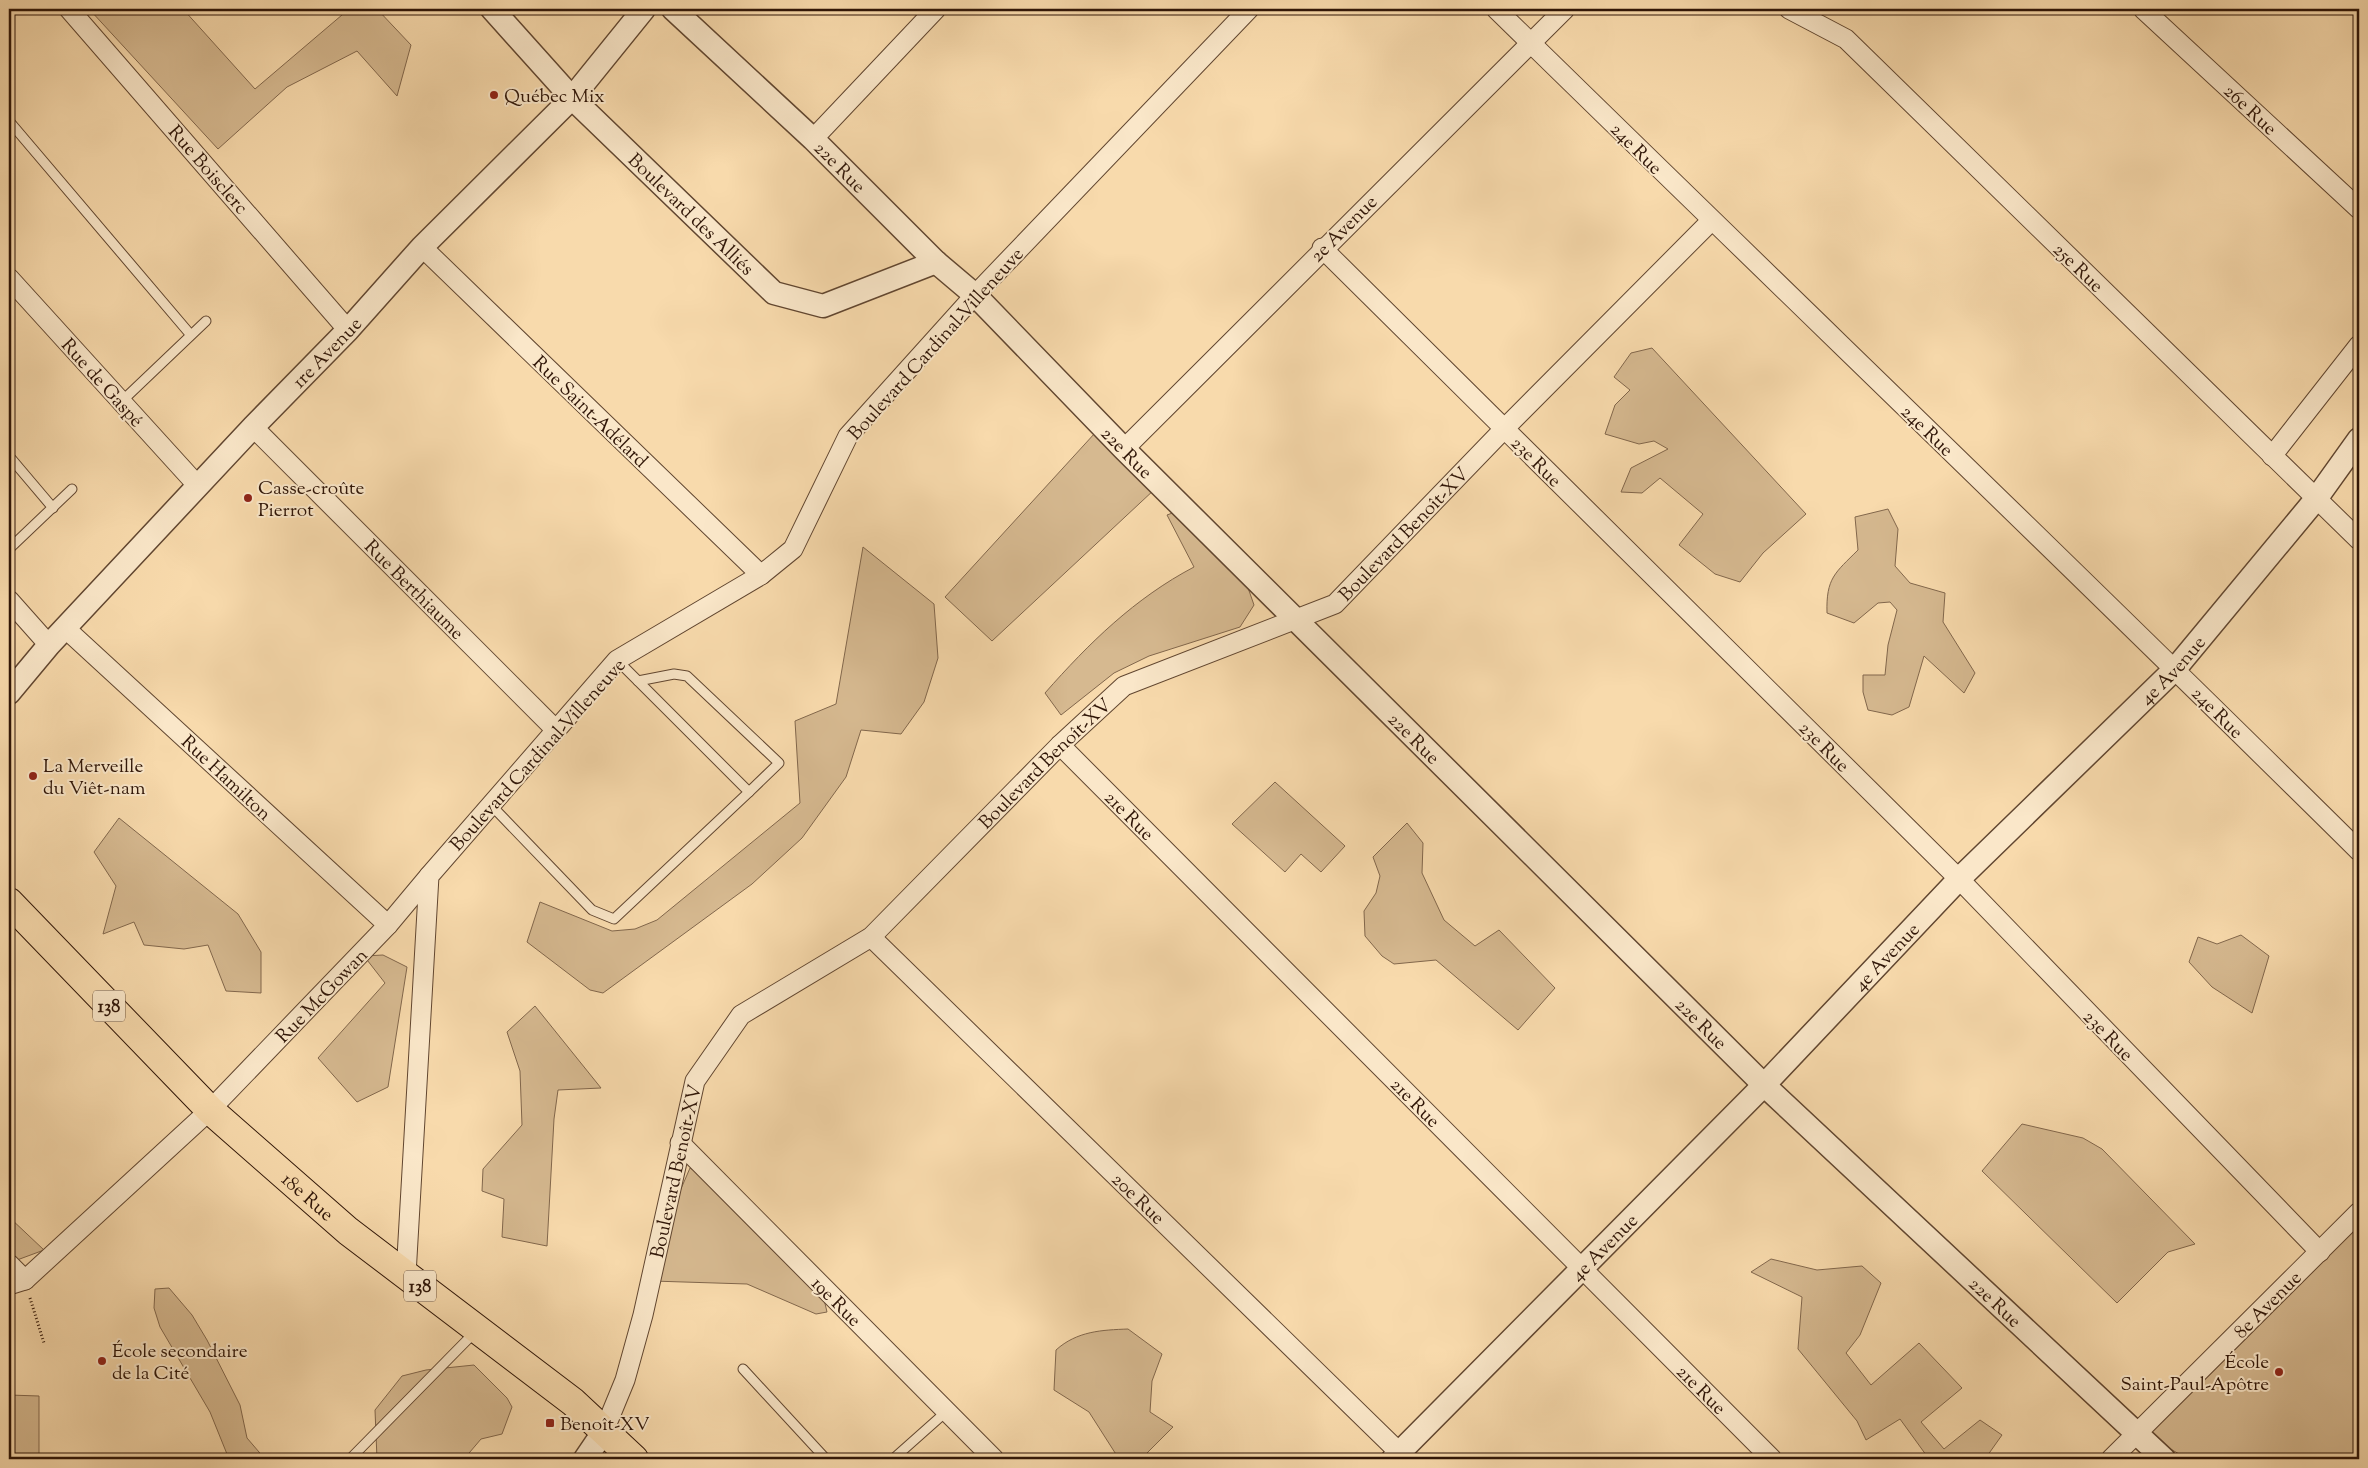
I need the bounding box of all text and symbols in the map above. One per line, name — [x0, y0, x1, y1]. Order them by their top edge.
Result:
street label: 26e Rue — [2217, 79, 2282, 143]
place label: Québec Mix — [504, 84, 605, 111]
marker: Québec Mix — [488, 89, 500, 101]
street label: 24e Rue — [1603, 118, 1668, 182]
street label: Rue Boisclerc — [161, 120, 254, 221]
street label: 22e Rue — [807, 136, 871, 200]
street label: Boulevard des Alliés — [621, 148, 759, 283]
street label: 2e Avenue — [1305, 190, 1385, 269]
street label: 25e Rue — [2046, 238, 2109, 300]
street label: Boulevard Cardinal-Villeneuve — [843, 242, 1031, 447]
street label: 1re Avenue — [287, 312, 369, 395]
street label: Rue de Gaspé — [54, 333, 149, 434]
street label: Rue Saint-Adélard — [526, 351, 653, 475]
street label: 24e Rue — [1894, 400, 1959, 464]
street label: 22e Rue — [1094, 422, 1158, 486]
street label: 23e Rue — [1504, 431, 1567, 494]
street label: Boulevard Benoît-XV — [1334, 462, 1476, 608]
place label: Casse-croûte Pierrot — [258, 476, 365, 525]
marker: Casse-croûte Pierrot — [242, 492, 254, 504]
street label: Rue Berthiaume — [357, 535, 469, 647]
street label: 4e Avenue — [2135, 631, 2213, 712]
street label: Boulevard Cardinal-Villeneuve — [445, 653, 633, 858]
street label: 24e Rue — [2184, 682, 2249, 746]
street label: Boulevard Benoît-XV — [973, 693, 1118, 836]
street label: 22e Rue — [1381, 708, 1445, 772]
street label: 23e Rue — [1792, 716, 1855, 779]
street label: Rue Hamilton — [174, 730, 277, 828]
place label: La Merveille du Viêt-nam — [43, 754, 146, 803]
marker: La Merveille du Viêt-nam — [27, 770, 39, 782]
street label: 21e Rue — [1097, 786, 1159, 848]
street label: 4e Avenue — [1848, 917, 1927, 998]
street label: Rue McGowan — [271, 943, 375, 1050]
road number: 138 — [93, 990, 125, 1021]
street label: 22e Rue — [1668, 993, 1732, 1057]
street label: 23e Rue — [2076, 1005, 2139, 1069]
street label: 21e Rue — [1383, 1073, 1445, 1135]
street label: Boulevard Benoît-XV — [645, 1082, 710, 1261]
street label: 18e Rue — [275, 1168, 339, 1229]
street label: 20e Rue — [1105, 1168, 1170, 1232]
street label: 4e Avenue — [1566, 1208, 1645, 1288]
street label: 8e Avenue — [2229, 1266, 2309, 1346]
road number: 138 — [404, 1270, 436, 1302]
street label: 19e Rue — [804, 1272, 867, 1334]
street label: 22e Rue — [1962, 1272, 2027, 1335]
place label: École secondaire de la Cité — [112, 1339, 248, 1388]
place label: École Saint-Paul-Apôtre — [2120, 1350, 2269, 1399]
marker: École secondaire de la Cité — [96, 1355, 108, 1367]
street label: 21e Rue — [1669, 1360, 1731, 1422]
marker: École Saint-Paul-Apôtre — [2273, 1366, 2285, 1378]
place label: Benoît-XV — [560, 1412, 650, 1439]
marker: Benoît-XV — [544, 1417, 556, 1429]

